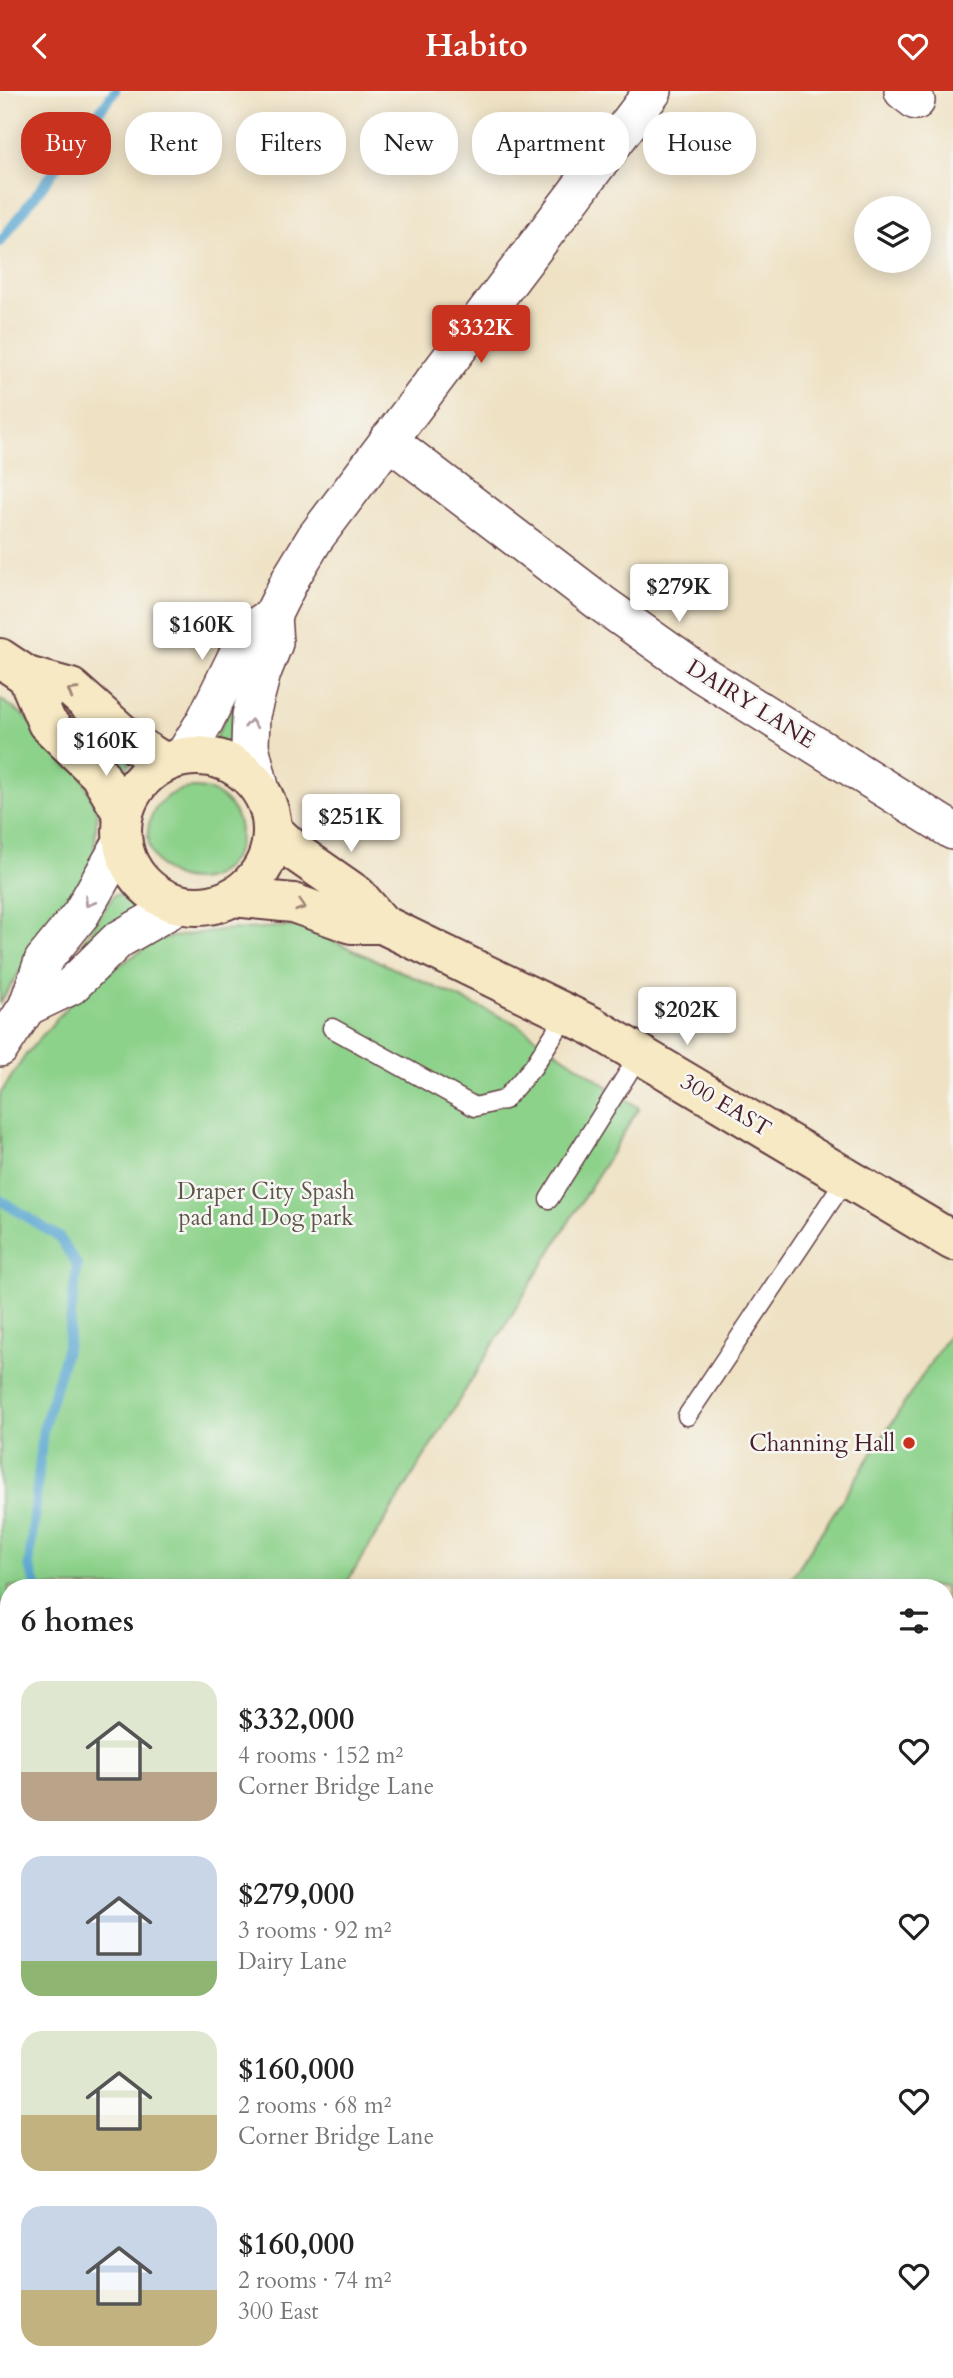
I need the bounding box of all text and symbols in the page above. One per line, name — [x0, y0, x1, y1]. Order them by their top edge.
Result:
text: Habito — [425, 24, 528, 68]
icon: back — [21, 27, 59, 65]
icon: heart — [894, 27, 932, 65]
chip: Buy — [21, 112, 111, 175]
chip: Rent — [125, 112, 222, 175]
chip: Filters — [236, 112, 346, 175]
chip: New — [360, 112, 458, 175]
chip: Apartment — [472, 112, 629, 175]
chip: House — [643, 112, 756, 175]
map controls — [854, 196, 931, 273]
button: layers — [854, 196, 931, 273]
pin: $332K — [432, 306, 530, 365]
text: $332K — [448, 312, 514, 343]
pin: $279K — [630, 565, 728, 624]
text: $279K — [646, 571, 712, 602]
pin: $160K — [153, 603, 251, 662]
text: $160K — [169, 609, 235, 640]
street label: DAIRY LANE — [681, 652, 821, 756]
one-way arrow — [67, 687, 80, 700]
one-way arrow — [243, 718, 258, 729]
pin: $160K — [57, 719, 155, 778]
text: $160K — [73, 725, 139, 756]
pin: $251K — [302, 795, 400, 854]
text: $251K — [318, 801, 384, 832]
one-way arrow — [85, 894, 98, 907]
one-way arrow — [294, 898, 306, 912]
pin: $202K — [638, 988, 736, 1047]
text: $202K — [654, 994, 720, 1025]
street label: 300 EAST — [675, 1066, 777, 1144]
park label: Draper City Spash pad and Dog park — [177, 1176, 355, 1233]
place label: Channing Hall — [749, 1428, 895, 1459]
marker: Channing Hall — [901, 1435, 917, 1451]
text: 6 homes — [21, 1601, 134, 1642]
icon: filters — [895, 1602, 933, 1640]
text: $332,000 — [238, 1699, 354, 1740]
icon: home — [77, 1709, 161, 1793]
icon: heart — [895, 1732, 933, 1770]
text: 4 rooms · 152 m² — [238, 1740, 403, 1771]
text: Corner Bridge Lane — [238, 1771, 434, 1802]
text: $279,000 — [238, 1874, 354, 1915]
icon: home — [77, 1884, 161, 1968]
icon: heart — [895, 1907, 933, 1945]
text: 3 rooms · 92 m² — [238, 1915, 391, 1946]
text: Dairy Lane — [238, 1946, 347, 1977]
text: $160,000 — [238, 2049, 354, 2090]
icon: home — [77, 2059, 161, 2143]
icon: heart — [895, 2082, 933, 2120]
text: 2 rooms · 68 m² — [238, 2090, 391, 2121]
text: Corner Bridge Lane — [238, 2121, 434, 2152]
text: $160,000 — [238, 2224, 354, 2265]
icon: home — [77, 2234, 161, 2318]
icon: heart — [895, 2257, 933, 2295]
text: 2 rooms · 74 m² — [238, 2265, 391, 2296]
text: 300 East — [238, 2296, 319, 2327]

